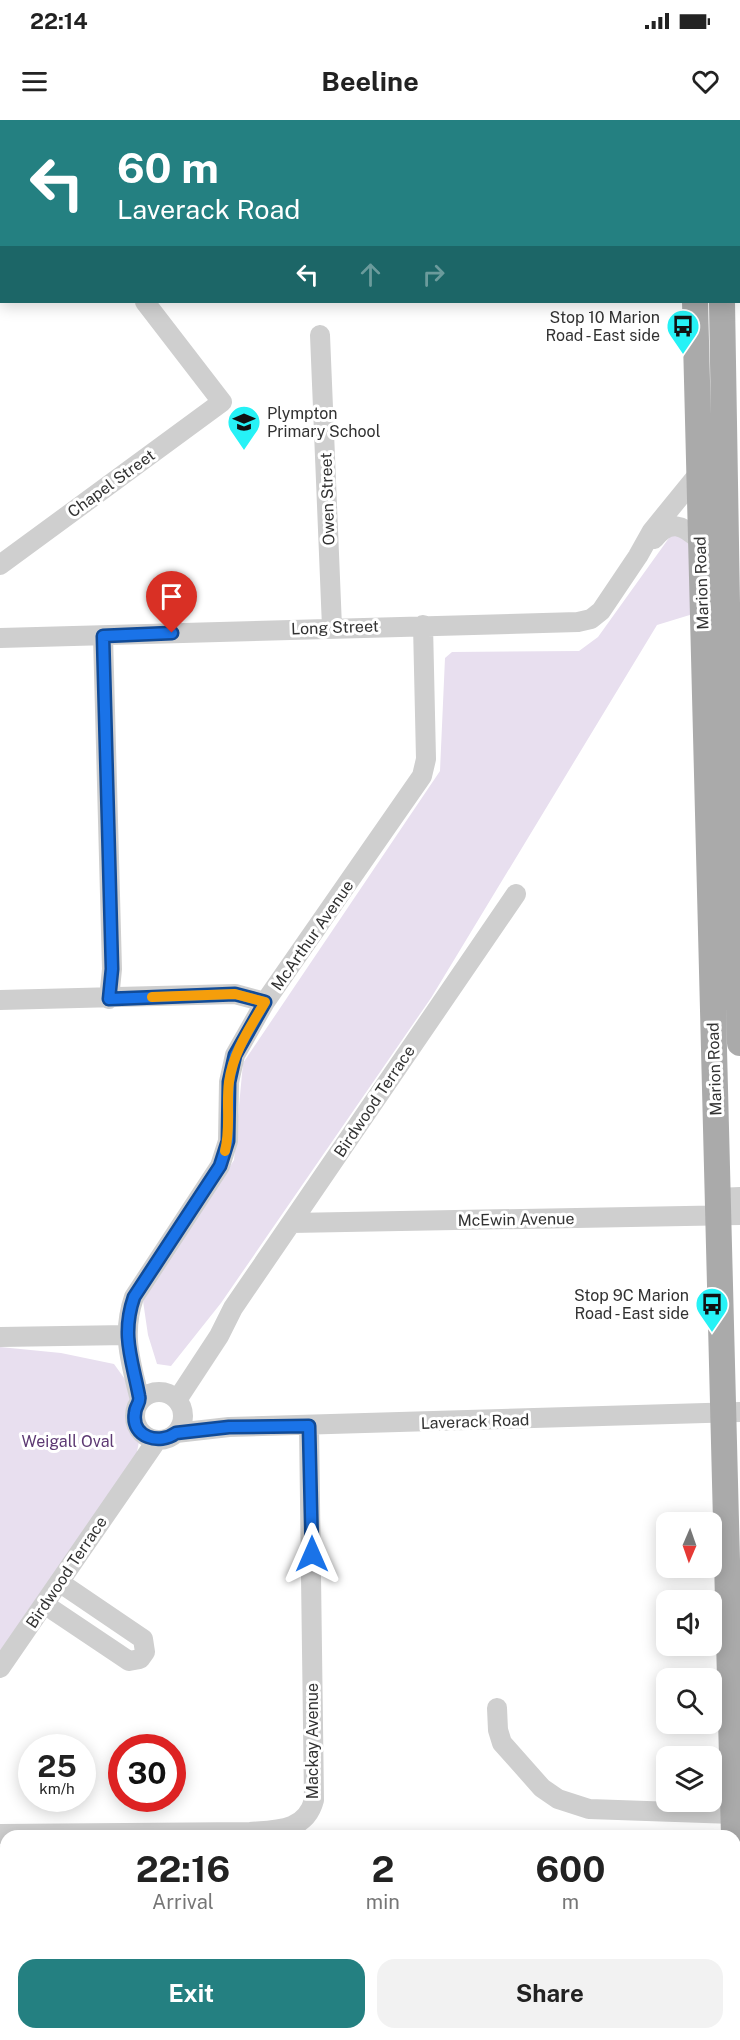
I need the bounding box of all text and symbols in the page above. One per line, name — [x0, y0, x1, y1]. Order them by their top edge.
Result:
text: 22:14 — [30, 8, 88, 34]
icon: menu — [18, 65, 51, 98]
text: Beeline — [321, 65, 419, 97]
icon: heart — [689, 65, 722, 98]
text: 60 m — [117, 143, 219, 192]
icon: left — [18, 144, 96, 222]
text: Laverack Road — [117, 193, 300, 225]
icon: left — [291, 258, 324, 291]
icon: ahead — [354, 258, 387, 291]
icon: right — [417, 258, 450, 291]
place label: Stop 10 Marion Road - East side — [545, 308, 660, 345]
bus stop icon: Stop 10 Marion Road - East side — [665, 308, 701, 355]
school or university icon: Plympton Primary School — [226, 404, 262, 451]
place label: Plympton Primary School — [267, 404, 381, 441]
street label: Chapel Street — [64, 445, 159, 521]
street label: Owen Street — [316, 452, 339, 546]
street label: Marion Road — [690, 536, 713, 630]
pin — [146, 571, 197, 633]
icon: arrive — [155, 580, 188, 613]
street label: Long Street — [291, 616, 379, 639]
street label: McArthur Avenue — [267, 877, 357, 994]
street label: Marion Road — [703, 1022, 726, 1116]
street label: Birdwood Terrace — [330, 1042, 419, 1161]
street label: McEwin Avenue — [457, 1209, 575, 1230]
place label: Stop 9C Marion Road - East side — [574, 1286, 689, 1323]
bus stop icon: Stop 9C Marion Road - East side — [694, 1286, 730, 1333]
street label: Laverack Road — [420, 1410, 530, 1433]
park label: Weigall Oval — [22, 1432, 115, 1451]
north arrow — [656, 1512, 722, 1578]
map controls — [656, 1512, 722, 1812]
street label: Birdwood Terrace — [22, 1513, 111, 1632]
position arrow — [280, 1522, 344, 1586]
button: sound — [656, 1590, 722, 1656]
button: search — [656, 1668, 722, 1734]
street label: Mackay Avenue — [303, 1683, 322, 1799]
speed limit sign: 30 — [108, 1734, 186, 1812]
button: layers — [656, 1746, 722, 1812]
text: 25 — [37, 1748, 77, 1784]
text: km/h — [39, 1780, 75, 1797]
text: 22:16 — [136, 1848, 230, 1890]
text: 2 — [371, 1848, 394, 1890]
text: 600 — [535, 1848, 605, 1890]
text: Arrival — [152, 1890, 214, 1914]
text: min — [366, 1890, 400, 1914]
text: m — [562, 1890, 579, 1914]
button: Exit — [18, 1959, 365, 2028]
button: Share — [377, 1959, 723, 2028]

